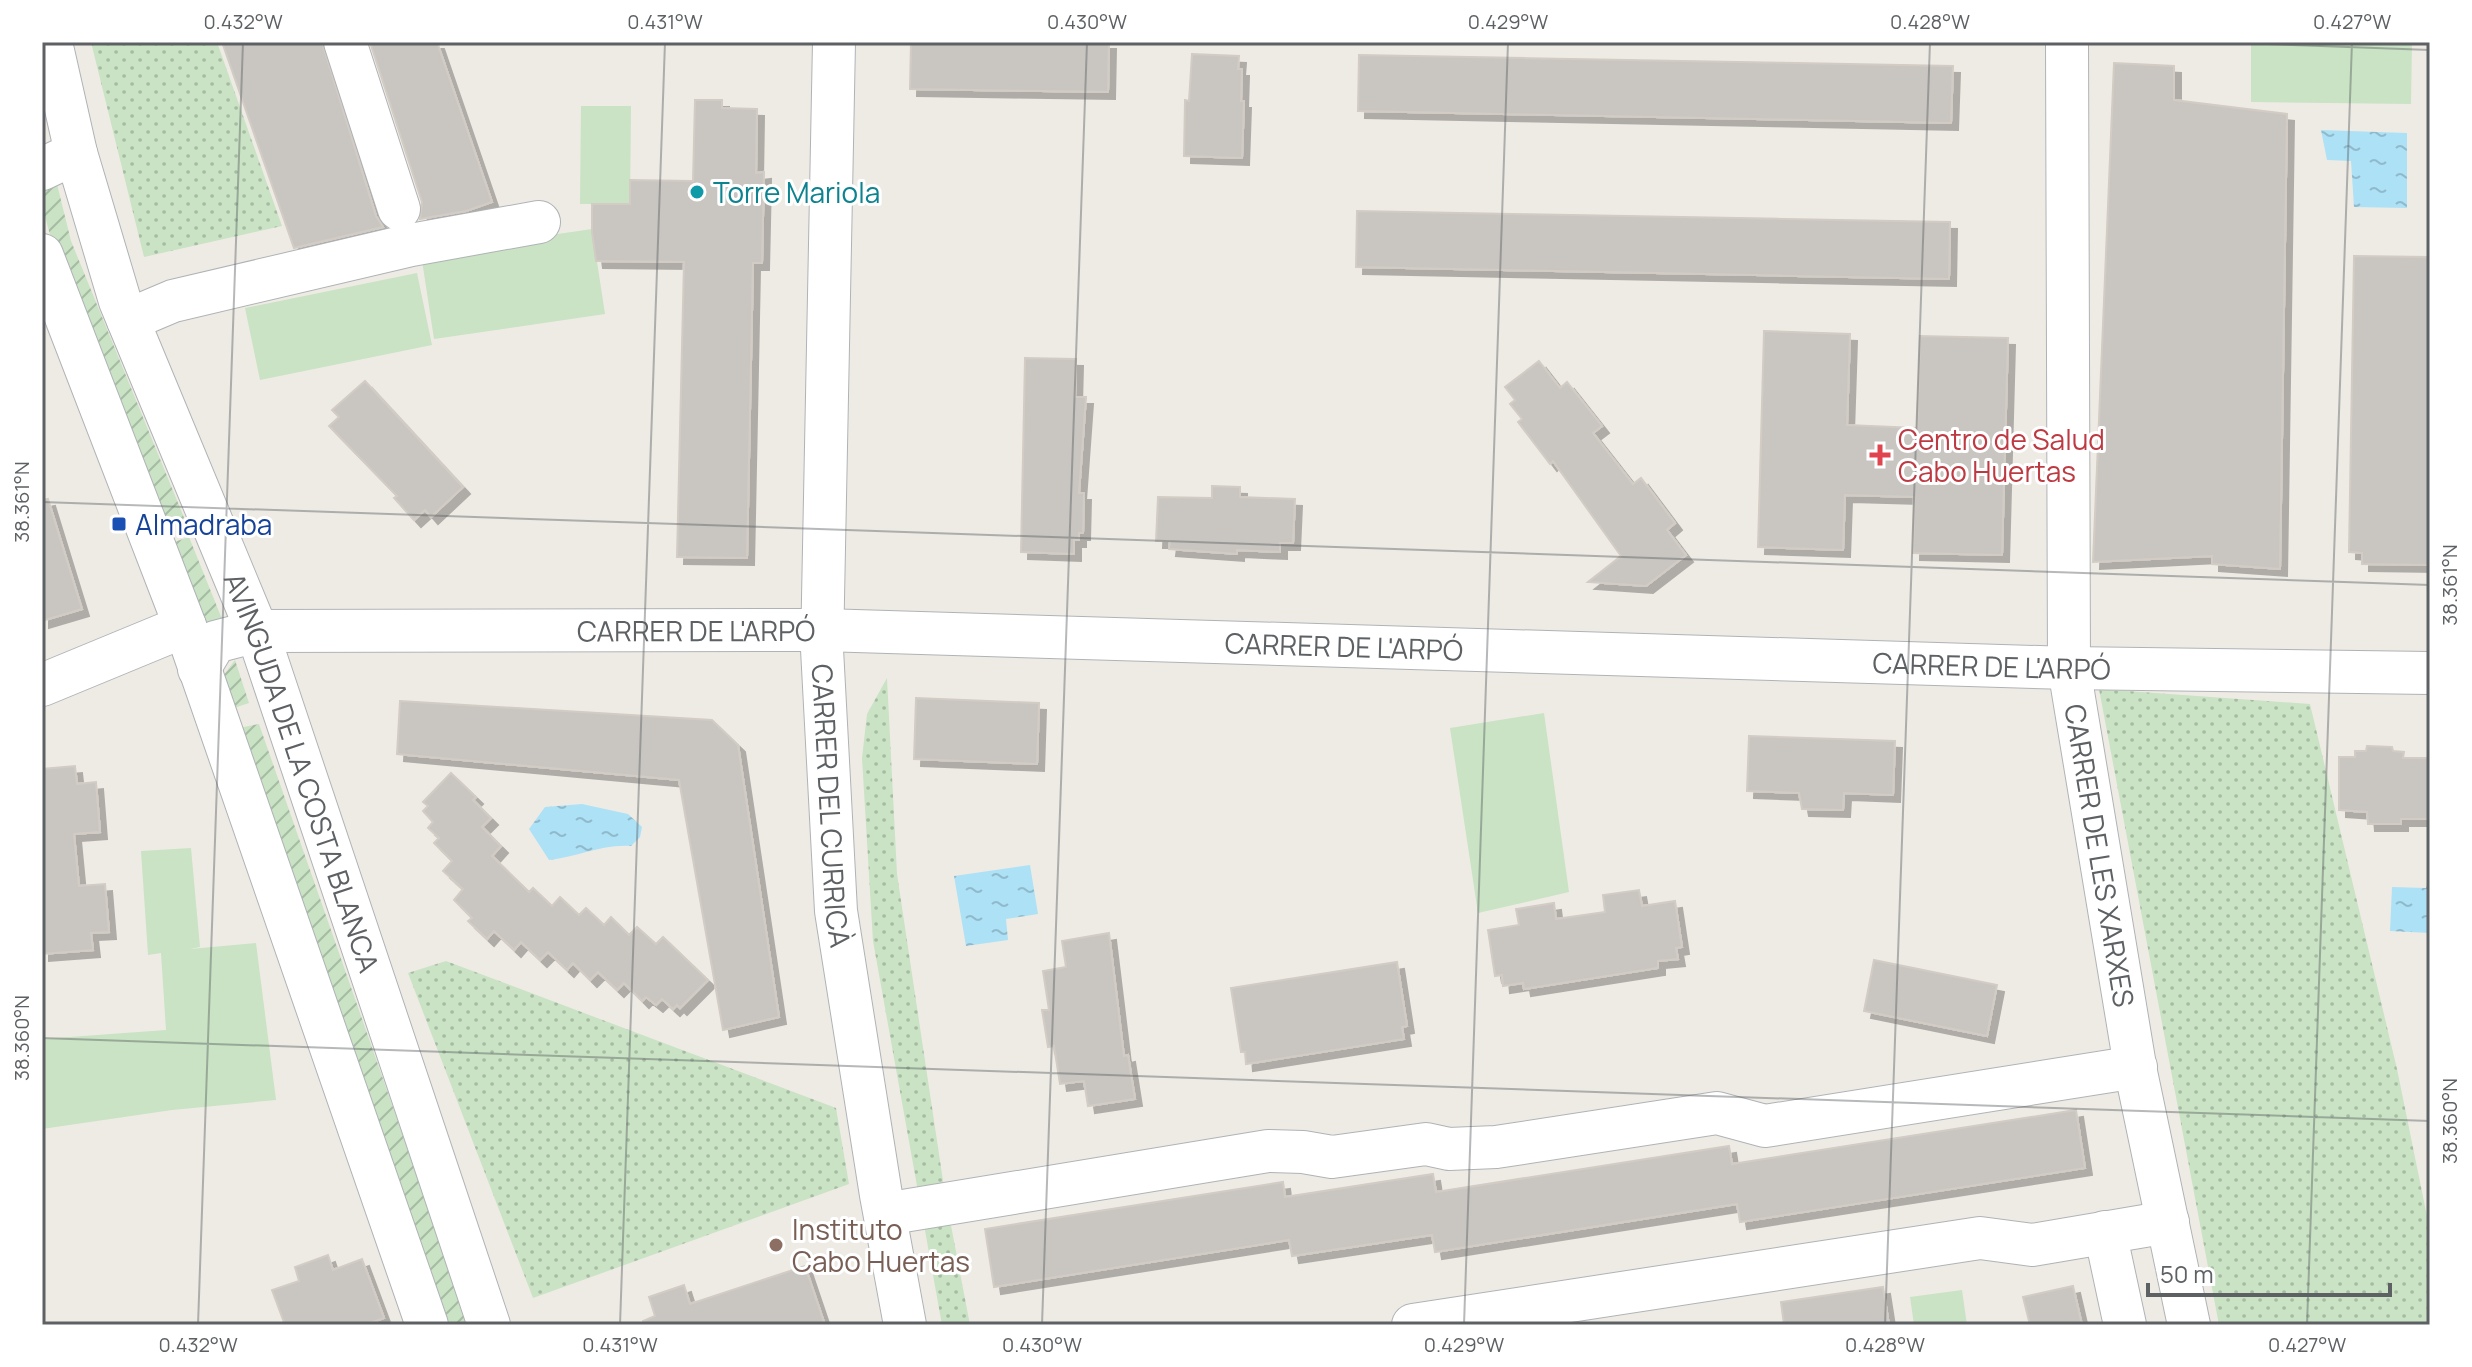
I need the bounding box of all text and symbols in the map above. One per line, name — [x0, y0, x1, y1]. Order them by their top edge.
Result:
text: 0.432°W — [203, 8, 283, 35]
text: 0.431°W — [627, 8, 703, 35]
text: 0.430°W — [1047, 8, 1127, 35]
text: 0.429°W — [1468, 8, 1549, 35]
text: 0.428°W — [1890, 8, 1970, 35]
text: 0.427°W — [2313, 8, 2391, 35]
place label: Torre Mariola — [713, 173, 880, 211]
marker: Torre Mariola — [688, 183, 706, 201]
place label: Centro de Salud Cabo Huertas — [1898, 420, 2105, 490]
marker: Centro de Salud Cabo Huertas — [1869, 444, 1891, 466]
text: 38.361°N — [8, 461, 35, 543]
place label: Almadraba — [135, 505, 272, 543]
marker: Almadraba — [110, 515, 128, 533]
text: 38.361°N — [2436, 544, 2463, 626]
street label: AVINGUDA DE LA COSTA BLANCA — [216, 567, 389, 977]
street label: CARRER DE L'ARPÓ — [577, 611, 815, 649]
street label: CARRER DE L'ARPÓ — [1224, 623, 1464, 669]
street label: CARRER DE L'ARPÓ — [1872, 643, 2111, 688]
street label: CARRER DEL CURRICÀ — [804, 663, 861, 950]
street label: CARRER DE LES XARXES — [2056, 701, 2144, 1010]
text: 38.360°N — [8, 995, 35, 1081]
text: 38.360°N — [2436, 1078, 2463, 1164]
place label: Instituto Cabo Huertas — [792, 1210, 970, 1280]
marker: Instituto Cabo Huertas — [767, 1236, 785, 1254]
scale bar — [2148, 1247, 2390, 1297]
text: 50 m — [2160, 1257, 2214, 1290]
text: 0.432°W — [158, 1331, 238, 1358]
text: 0.431°W — [582, 1331, 658, 1358]
text: 0.430°W — [1002, 1331, 1082, 1358]
text: 0.429°W — [1424, 1331, 1505, 1358]
text: 0.428°W — [1845, 1331, 1925, 1358]
text: 0.427°W — [2268, 1331, 2346, 1358]

